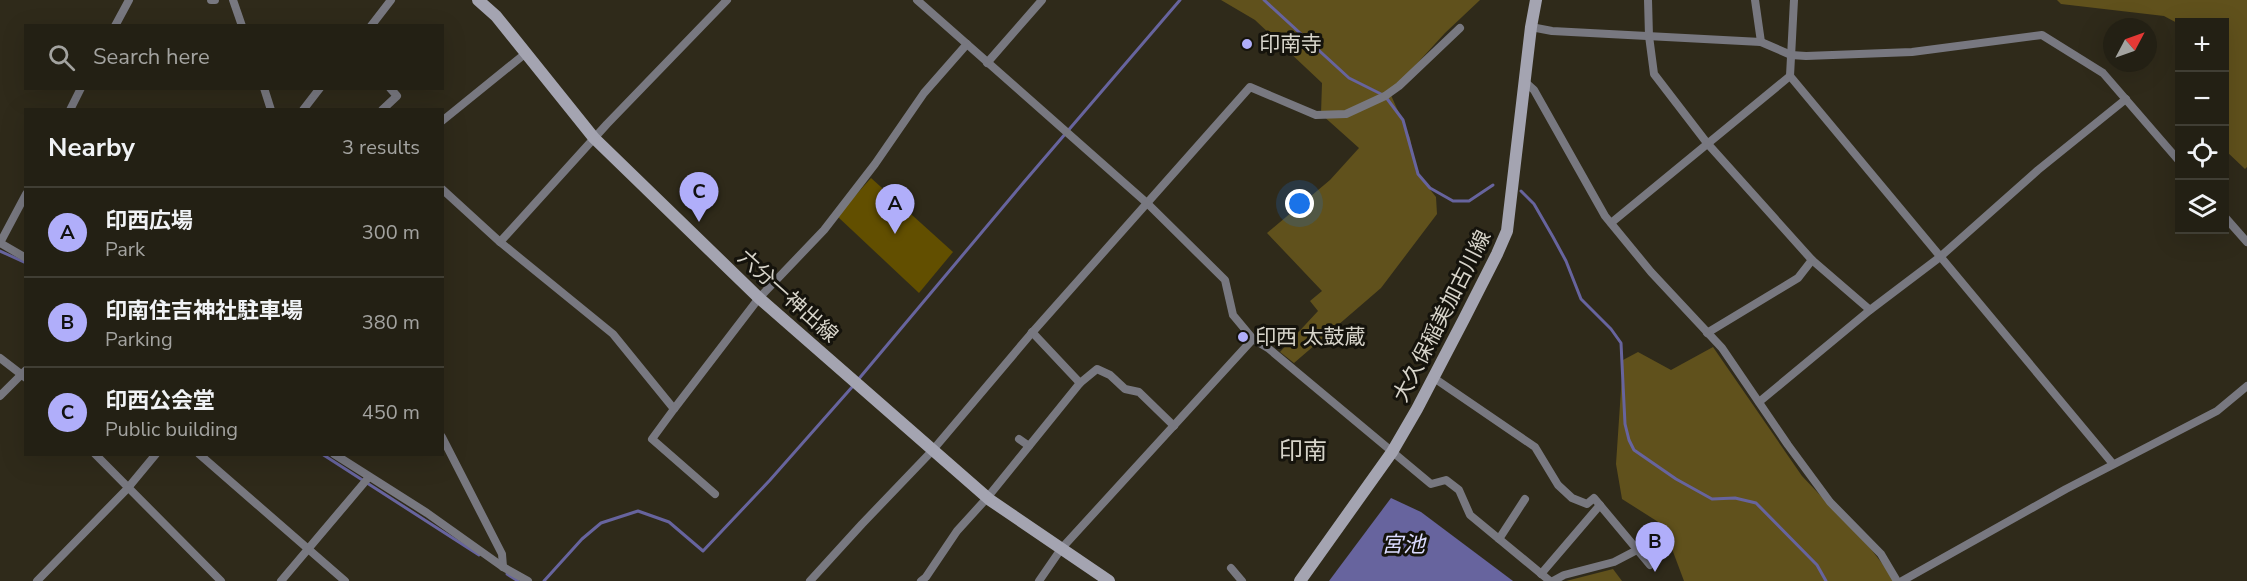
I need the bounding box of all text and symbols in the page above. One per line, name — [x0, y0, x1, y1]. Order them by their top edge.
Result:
north arrow — [2103, 18, 2157, 72]
map controls — [2175, 18, 2229, 234]
button: + — [2175, 18, 2229, 72]
search box — [24, 24, 444, 90]
place label: 印南寺 — [1259, 30, 1322, 58]
marker: 印南寺 — [1240, 37, 1254, 51]
icon: search — [45, 41, 78, 74]
text: Search here — [93, 42, 210, 72]
button: − — [2175, 72, 2229, 126]
button: locate — [2175, 126, 2229, 180]
text: Nearby — [48, 130, 135, 165]
text: 3 results — [342, 134, 420, 161]
pin: C — [680, 172, 718, 222]
button: layers — [2175, 180, 2229, 234]
pin: A — [876, 184, 914, 234]
your location — [1285, 189, 1314, 218]
text: 印西広場 — [105, 206, 193, 236]
text: A — [60, 219, 75, 246]
text: 300 m — [362, 219, 420, 246]
street label: 大久保稲美加古川線 — [1387, 225, 1497, 407]
text: Park — [105, 236, 145, 263]
street label: 六分一神出線 — [732, 243, 844, 349]
text: 印南住吉神社駐車場 — [105, 296, 303, 326]
text: B — [61, 309, 74, 336]
text: 380 m — [362, 309, 420, 336]
place label: 印西 太鼓蔵 — [1255, 323, 1365, 351]
text: Parking — [105, 326, 173, 353]
marker: 印西 太鼓蔵 — [1236, 330, 1250, 344]
text: 印西公会堂 — [105, 386, 215, 416]
text: C — [61, 399, 74, 426]
text: 450 m — [362, 399, 420, 426]
text: Public building — [105, 416, 238, 443]
district label: 印南 — [1279, 435, 1327, 467]
pin: B — [1636, 522, 1674, 572]
water label: 宮池 — [1381, 530, 1427, 560]

